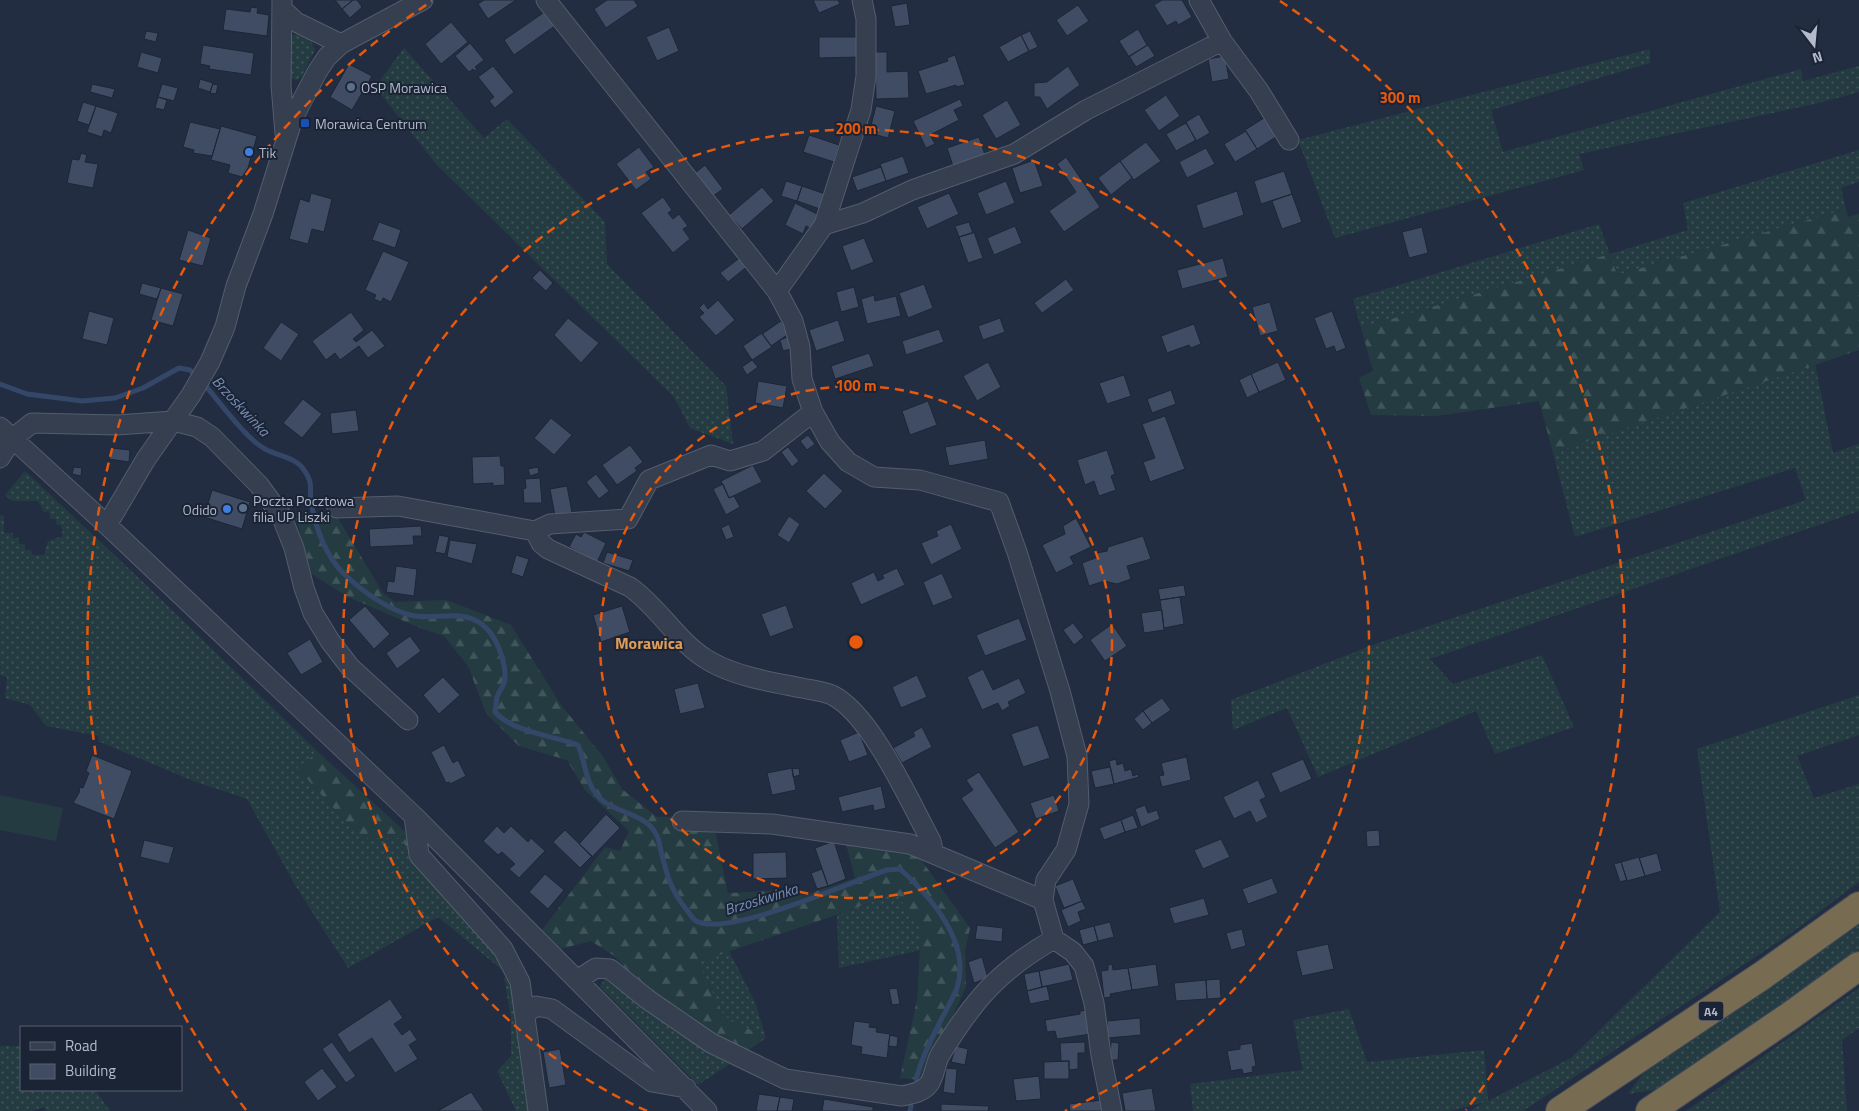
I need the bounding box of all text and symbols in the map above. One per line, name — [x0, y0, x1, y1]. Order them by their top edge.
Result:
north arrow — [1789, 20, 1839, 70]
text: N — [1810, 47, 1825, 69]
place label: OSP Morawica — [361, 77, 447, 98]
marker: OSP Morawica — [345, 81, 357, 93]
text: 300 m — [1379, 86, 1421, 109]
place label: Morawica Centrum — [315, 113, 427, 134]
marker: Morawica Centrum — [299, 117, 311, 129]
text: 200 m — [835, 117, 877, 140]
place label: Tik — [259, 142, 276, 163]
marker: Tik — [243, 146, 255, 158]
water label: Brzoskwinka — [207, 371, 276, 443]
text: 100 m — [835, 374, 877, 397]
place label: Poczta Pocztowa filia UP Liszki — [253, 490, 354, 527]
place label: Odido — [182, 499, 217, 520]
marker: Poczta Pocztowa filia UP Liszki — [237, 502, 249, 514]
marker: Odido — [221, 503, 233, 515]
district label: Morawica — [615, 631, 683, 655]
centre of rings — [847, 633, 865, 651]
water label: Brzoskwinka — [721, 877, 802, 921]
road number: A4 — [1698, 1001, 1724, 1020]
legend — [20, 1026, 182, 1091]
text: Road — [65, 1034, 97, 1057]
text: Building — [65, 1059, 116, 1082]

